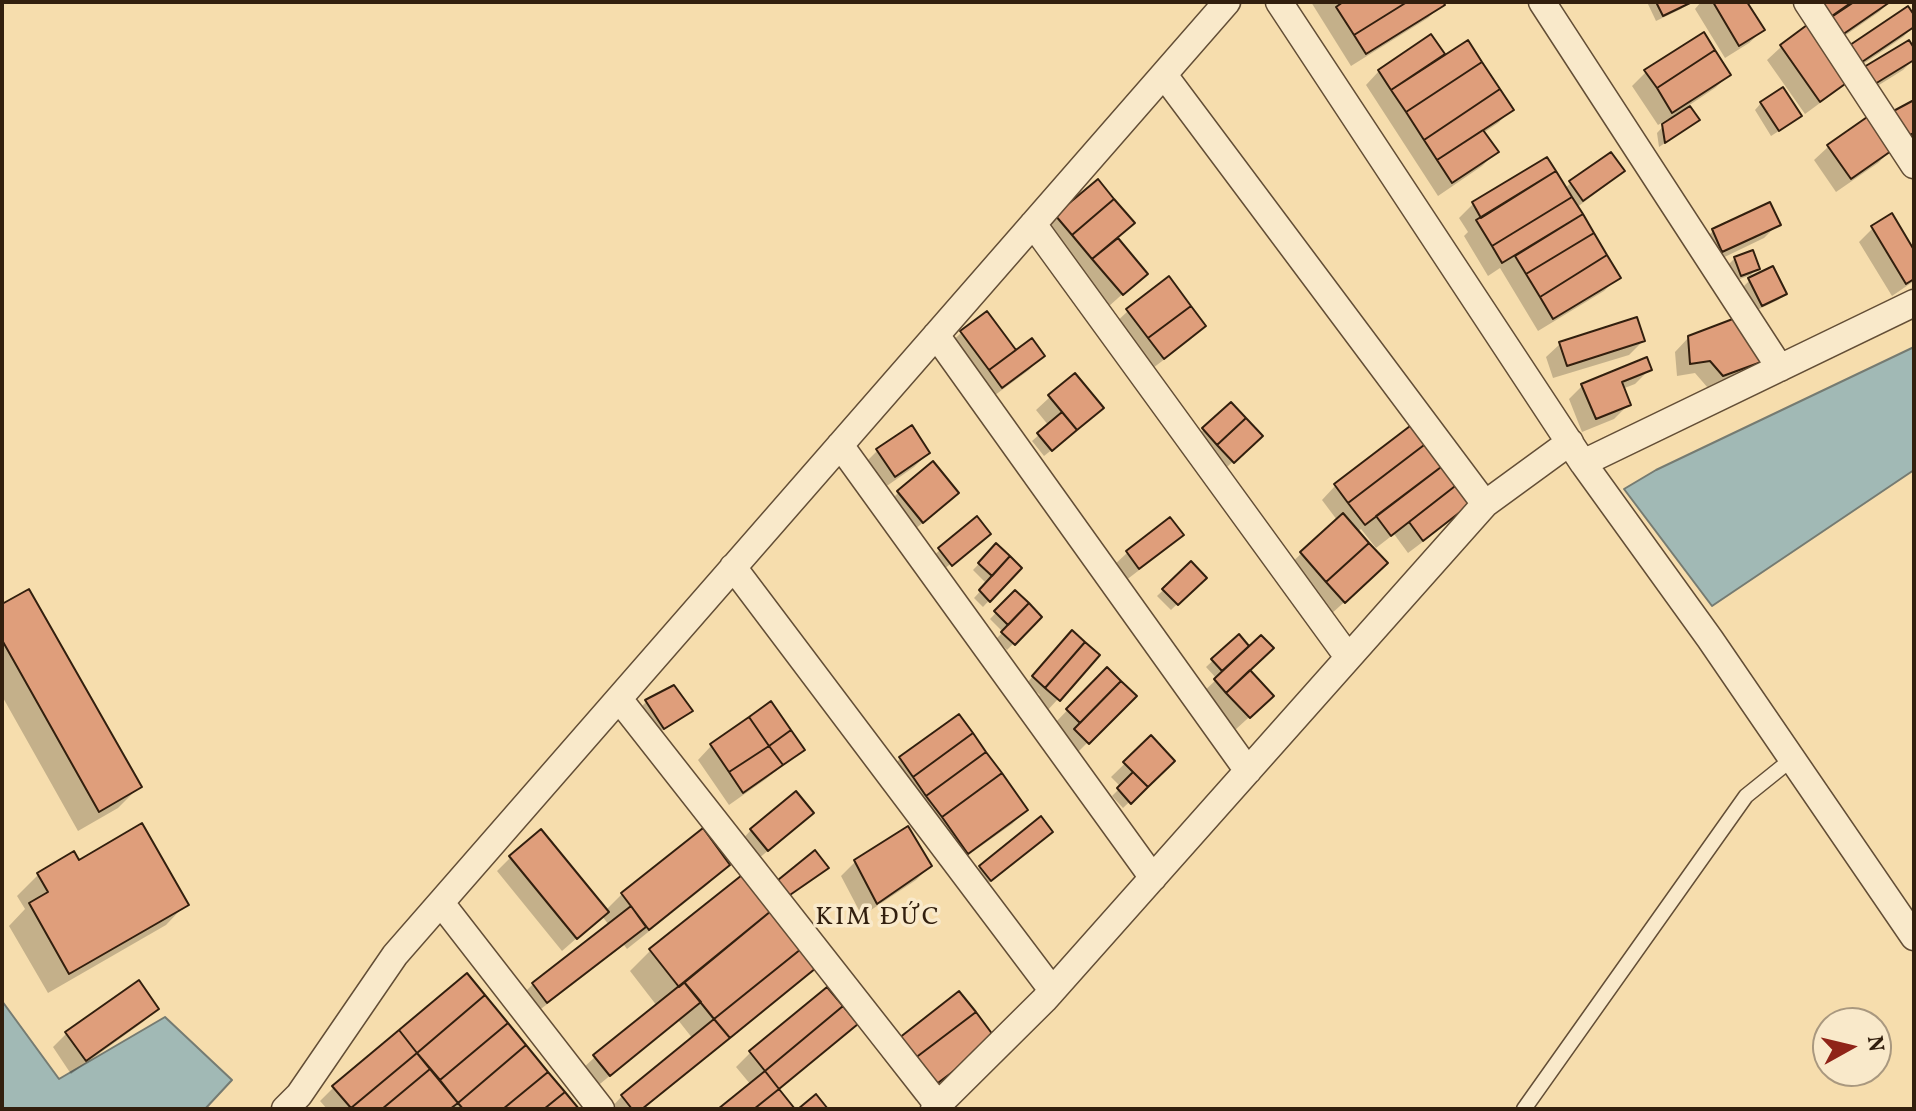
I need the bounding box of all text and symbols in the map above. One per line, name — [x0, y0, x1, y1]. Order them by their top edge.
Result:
district label: KIM ĐỨC — [815, 903, 941, 935]
north arrow — [1812, 1007, 1892, 1087]
text: N — [1858, 1034, 1891, 1054]

